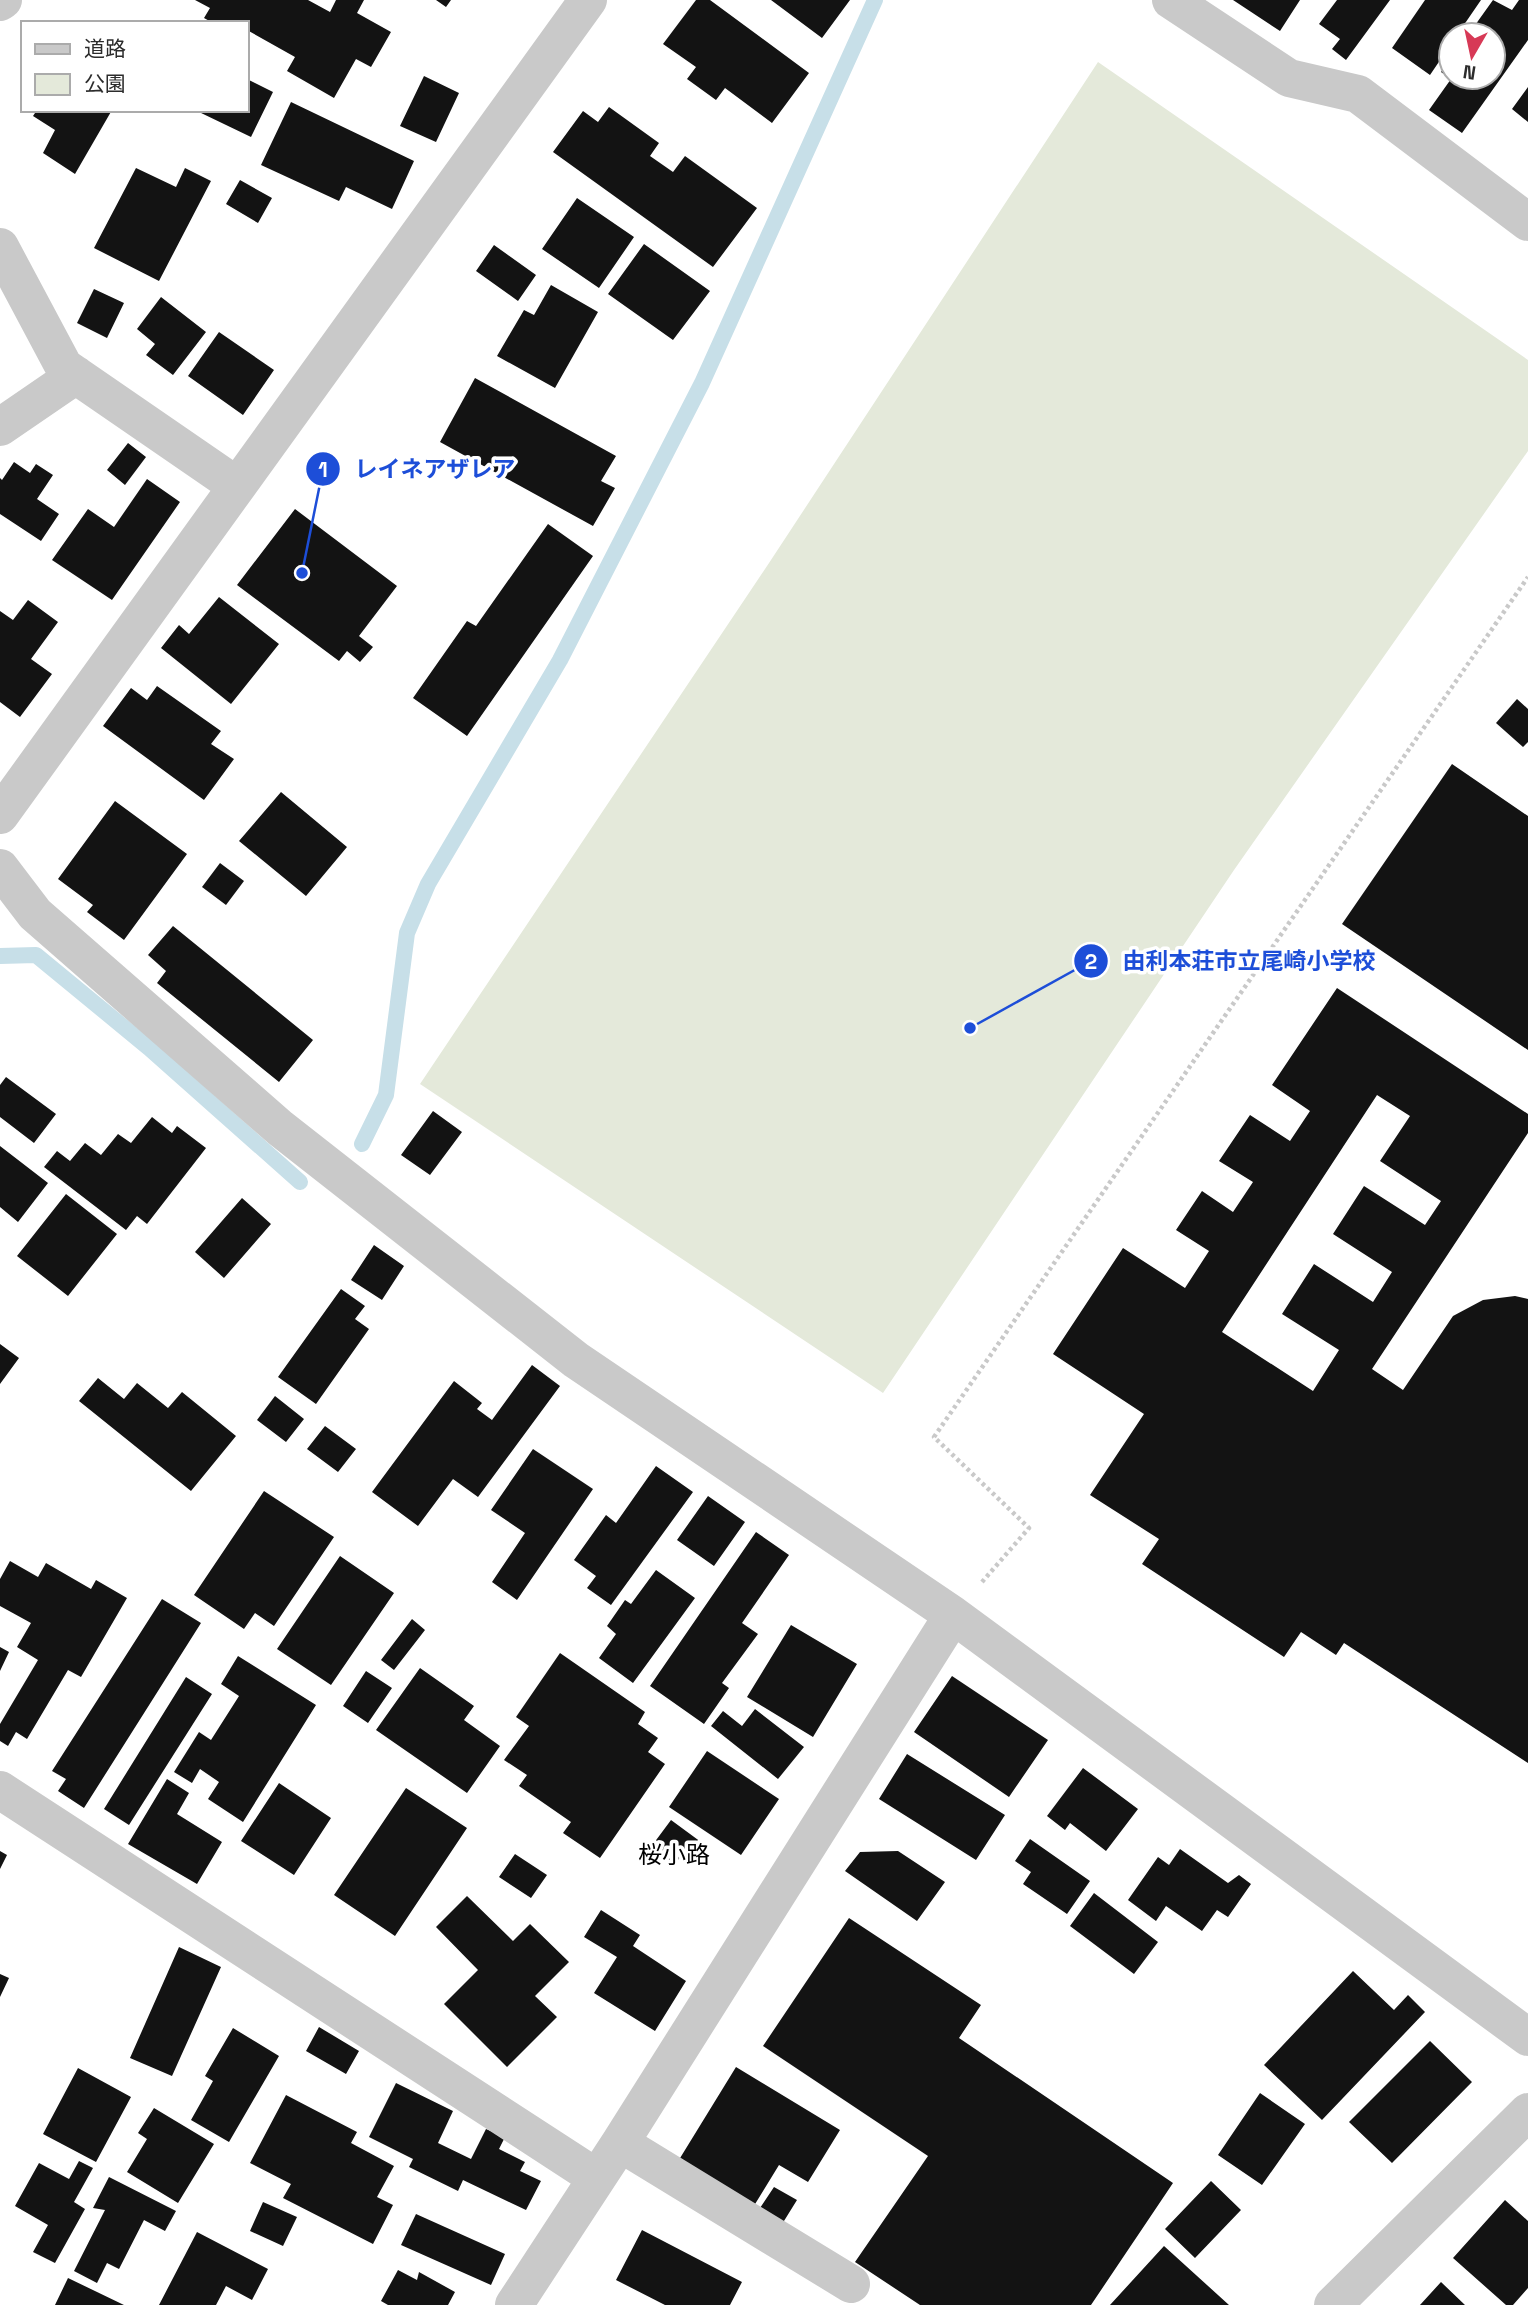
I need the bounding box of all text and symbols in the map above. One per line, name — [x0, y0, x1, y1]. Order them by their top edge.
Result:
legend — [21, 21, 248, 112]
north arrow — [1437, 21, 1507, 91]
text: 道路 — [84, 35, 126, 62]
text: N — [1461, 59, 1478, 86]
text: 公園 — [84, 70, 126, 97]
callout: レイネアザレア — [305, 447, 529, 491]
text: レイネアザレア — [355, 454, 516, 484]
text: 1 — [318, 456, 328, 483]
callout: 由利本荘市立尾崎小学校 — [1073, 939, 1389, 983]
text: 由利本荘市立尾崎小学校 — [1123, 946, 1376, 976]
text: 2 — [1085, 948, 1097, 975]
district label: 桜小路 — [638, 1839, 710, 1870]

